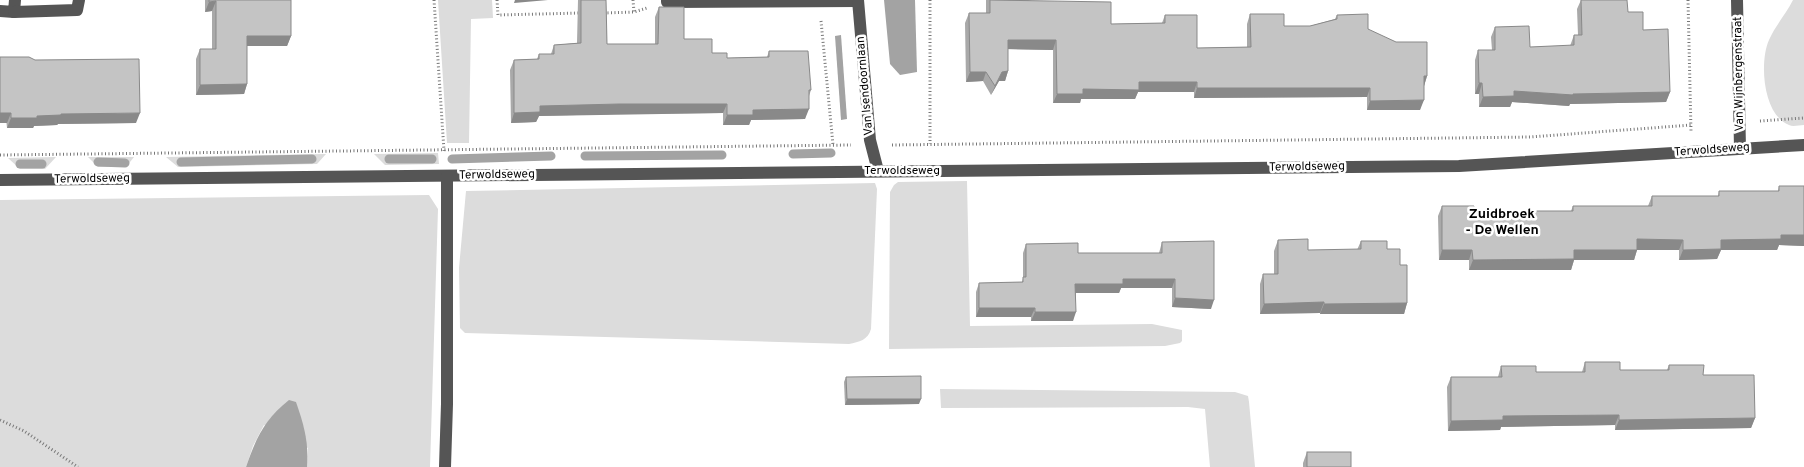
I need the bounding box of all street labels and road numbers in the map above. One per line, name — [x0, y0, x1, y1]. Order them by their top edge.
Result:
street label: Van Wijnbergenstraat — [1730, 16, 1748, 132]
street label: Van Isendoornlaan — [853, 36, 877, 136]
street label: Terwoldseweg — [1674, 139, 1750, 161]
street label: Terwoldseweg — [1269, 158, 1345, 176]
street label: Terwoldseweg — [864, 163, 940, 179]
street label: Terwoldseweg — [459, 166, 535, 184]
street label: Terwoldseweg — [54, 170, 130, 188]

